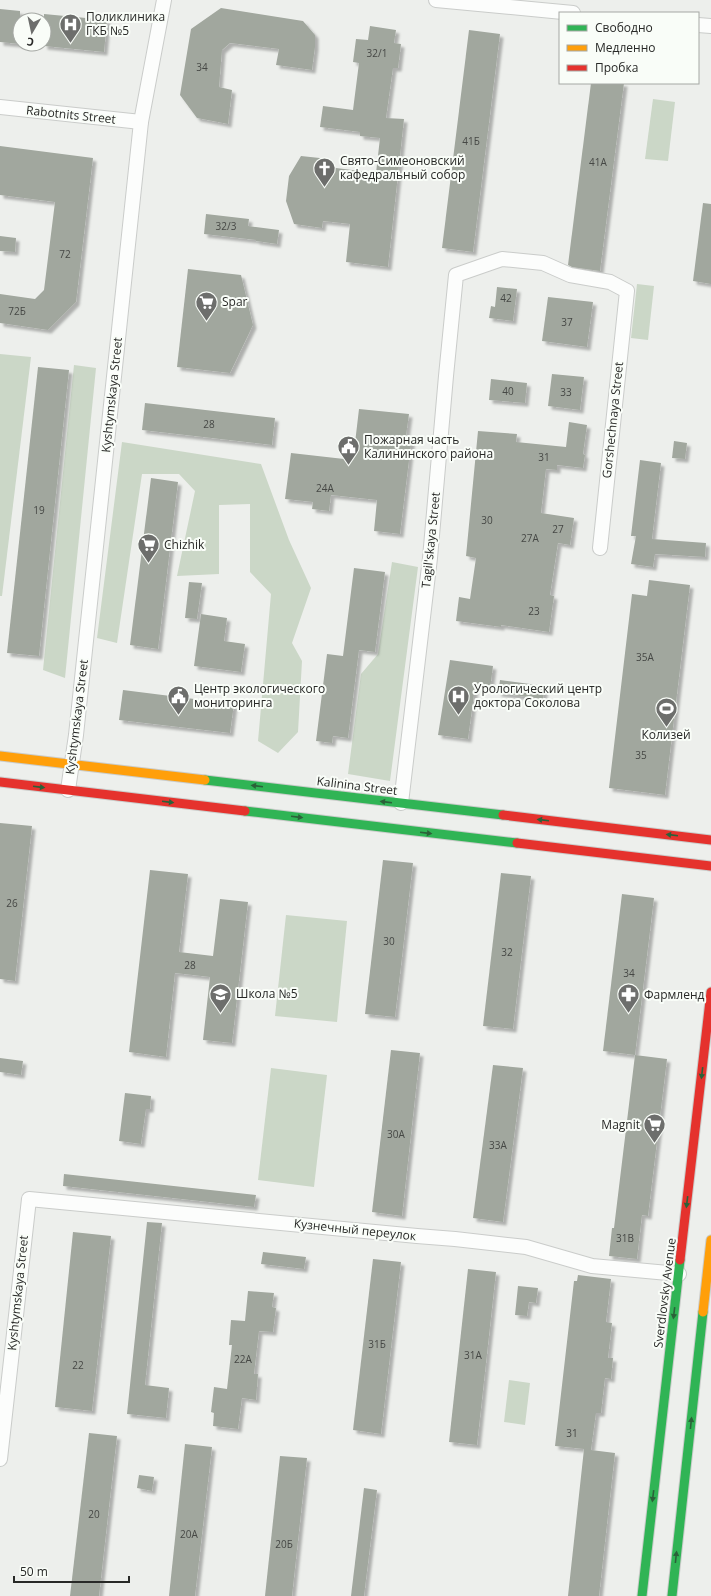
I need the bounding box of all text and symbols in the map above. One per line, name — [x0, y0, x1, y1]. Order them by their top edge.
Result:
place label: Поликлиника ГКБ №5 — [86, 8, 165, 39]
hospital icon: Поликлиника ГКБ №5 — [58, 11, 84, 44]
north arrow — [12, 12, 52, 52]
legend — [559, 12, 699, 84]
text: Свободно — [595, 19, 653, 36]
text: С — [26, 34, 35, 50]
text: Медленно — [595, 39, 655, 56]
house number: 32/1 — [367, 46, 387, 60]
text: Пробка — [595, 59, 638, 76]
house number: 34 — [196, 60, 208, 74]
street label: Rabotnits Street — [25, 101, 117, 128]
house number: 41Б — [462, 134, 480, 148]
place label: Свято-Симеоновский кафедральный собор — [340, 152, 465, 183]
church icon: Свято-Симеоновский кафедральный собор — [311, 155, 337, 188]
house number: 41А — [589, 155, 608, 169]
house number: 32/3 — [216, 219, 237, 233]
house number: 72 — [59, 247, 71, 261]
supermarket icon: Spar — [194, 289, 220, 322]
house number: 42 — [500, 291, 512, 305]
place label: Spar — [222, 293, 248, 310]
house number: 72Б — [8, 304, 26, 318]
house number: 37 — [561, 315, 573, 329]
street label: Kyshtymskaya Street — [97, 336, 126, 453]
street label: Gorshechnaya Street — [598, 361, 627, 479]
house number: 40 — [502, 384, 514, 398]
house number: 33 — [560, 385, 572, 399]
house number: 28 — [203, 417, 215, 431]
place label: Пожарная часть Калининского района — [364, 431, 493, 462]
public building icon: Пожарная часть Калининского района — [335, 434, 361, 467]
house number: 31 — [538, 450, 550, 464]
house number: 24А — [316, 481, 335, 495]
street label: Tagil'skaya Street — [417, 491, 444, 589]
house number: 19 — [33, 503, 45, 517]
house number: 30 — [481, 513, 493, 527]
house number: 27 — [552, 522, 564, 536]
house number: 27А — [521, 531, 540, 545]
supermarket icon: Chizhik — [136, 532, 162, 565]
place label: Chizhik — [164, 536, 205, 553]
house number: 23 — [528, 604, 540, 618]
house number: 35А — [636, 650, 655, 664]
street label: Kyshtymskaya Street — [61, 658, 92, 775]
place label: Центр экологического мониторинга — [194, 680, 325, 711]
place label: Урологический центр доктора Соколова — [474, 680, 602, 711]
public building icon: Центр экологического мониторинга — [165, 683, 191, 716]
hospital icon: Урологический центр доктора Соколова — [445, 683, 471, 716]
sports icon: Колизей — [653, 695, 679, 728]
place label: Колизей — [641, 726, 691, 743]
house number: 35 — [635, 748, 647, 762]
street label: Kalinina Street — [316, 772, 398, 799]
one-way arrow — [251, 783, 263, 789]
one-way arrow — [33, 784, 45, 790]
one-way arrow — [380, 798, 392, 805]
one-way arrow — [162, 799, 174, 805]
one-way arrow — [291, 814, 303, 821]
one-way arrow — [537, 817, 549, 823]
one-way arrow — [420, 829, 432, 836]
one-way arrow — [666, 832, 678, 839]
house number: 26 — [6, 896, 18, 910]
house number: 30 — [383, 934, 395, 948]
house number: 32 — [501, 945, 513, 959]
house number: 28 — [184, 958, 196, 972]
house number: 34 — [623, 966, 635, 980]
school or university icon: Школа №5 — [207, 981, 233, 1014]
pharmacy icon: Фармленд — [616, 982, 642, 1015]
place label: Школа №5 — [236, 985, 298, 1002]
place label: Фармленд — [644, 986, 705, 1003]
one-way arrow — [699, 1067, 705, 1079]
supermarket icon: Magnit — [642, 1112, 668, 1145]
place label: Magnit — [601, 1116, 640, 1133]
house number: 30А — [387, 1127, 406, 1141]
house number: 33А — [489, 1138, 508, 1152]
one-way arrow — [684, 1196, 690, 1208]
street label: Кузнечный переулок — [293, 1215, 418, 1244]
house number: 31В — [616, 1231, 634, 1245]
street label: Kyshtymskaya Street — [3, 1234, 32, 1351]
street label: Sverdlovsky Avenue — [649, 1237, 680, 1349]
one-way arrow — [671, 1307, 678, 1319]
house number: 31Б — [368, 1337, 386, 1351]
house number: 31А — [464, 1348, 483, 1362]
house number: 22А — [234, 1352, 253, 1366]
house number: 22 — [72, 1358, 84, 1372]
one-way arrow — [688, 1417, 694, 1429]
house number: 31 — [566, 1426, 578, 1440]
one-way arrow — [650, 1490, 656, 1502]
house number: 20 — [88, 1507, 100, 1521]
house number: 20А — [180, 1527, 199, 1541]
house number: 20Б — [275, 1537, 293, 1551]
one-way arrow — [673, 1551, 679, 1563]
scale bar — [14, 1558, 129, 1584]
text: 50 m — [20, 1563, 48, 1580]

